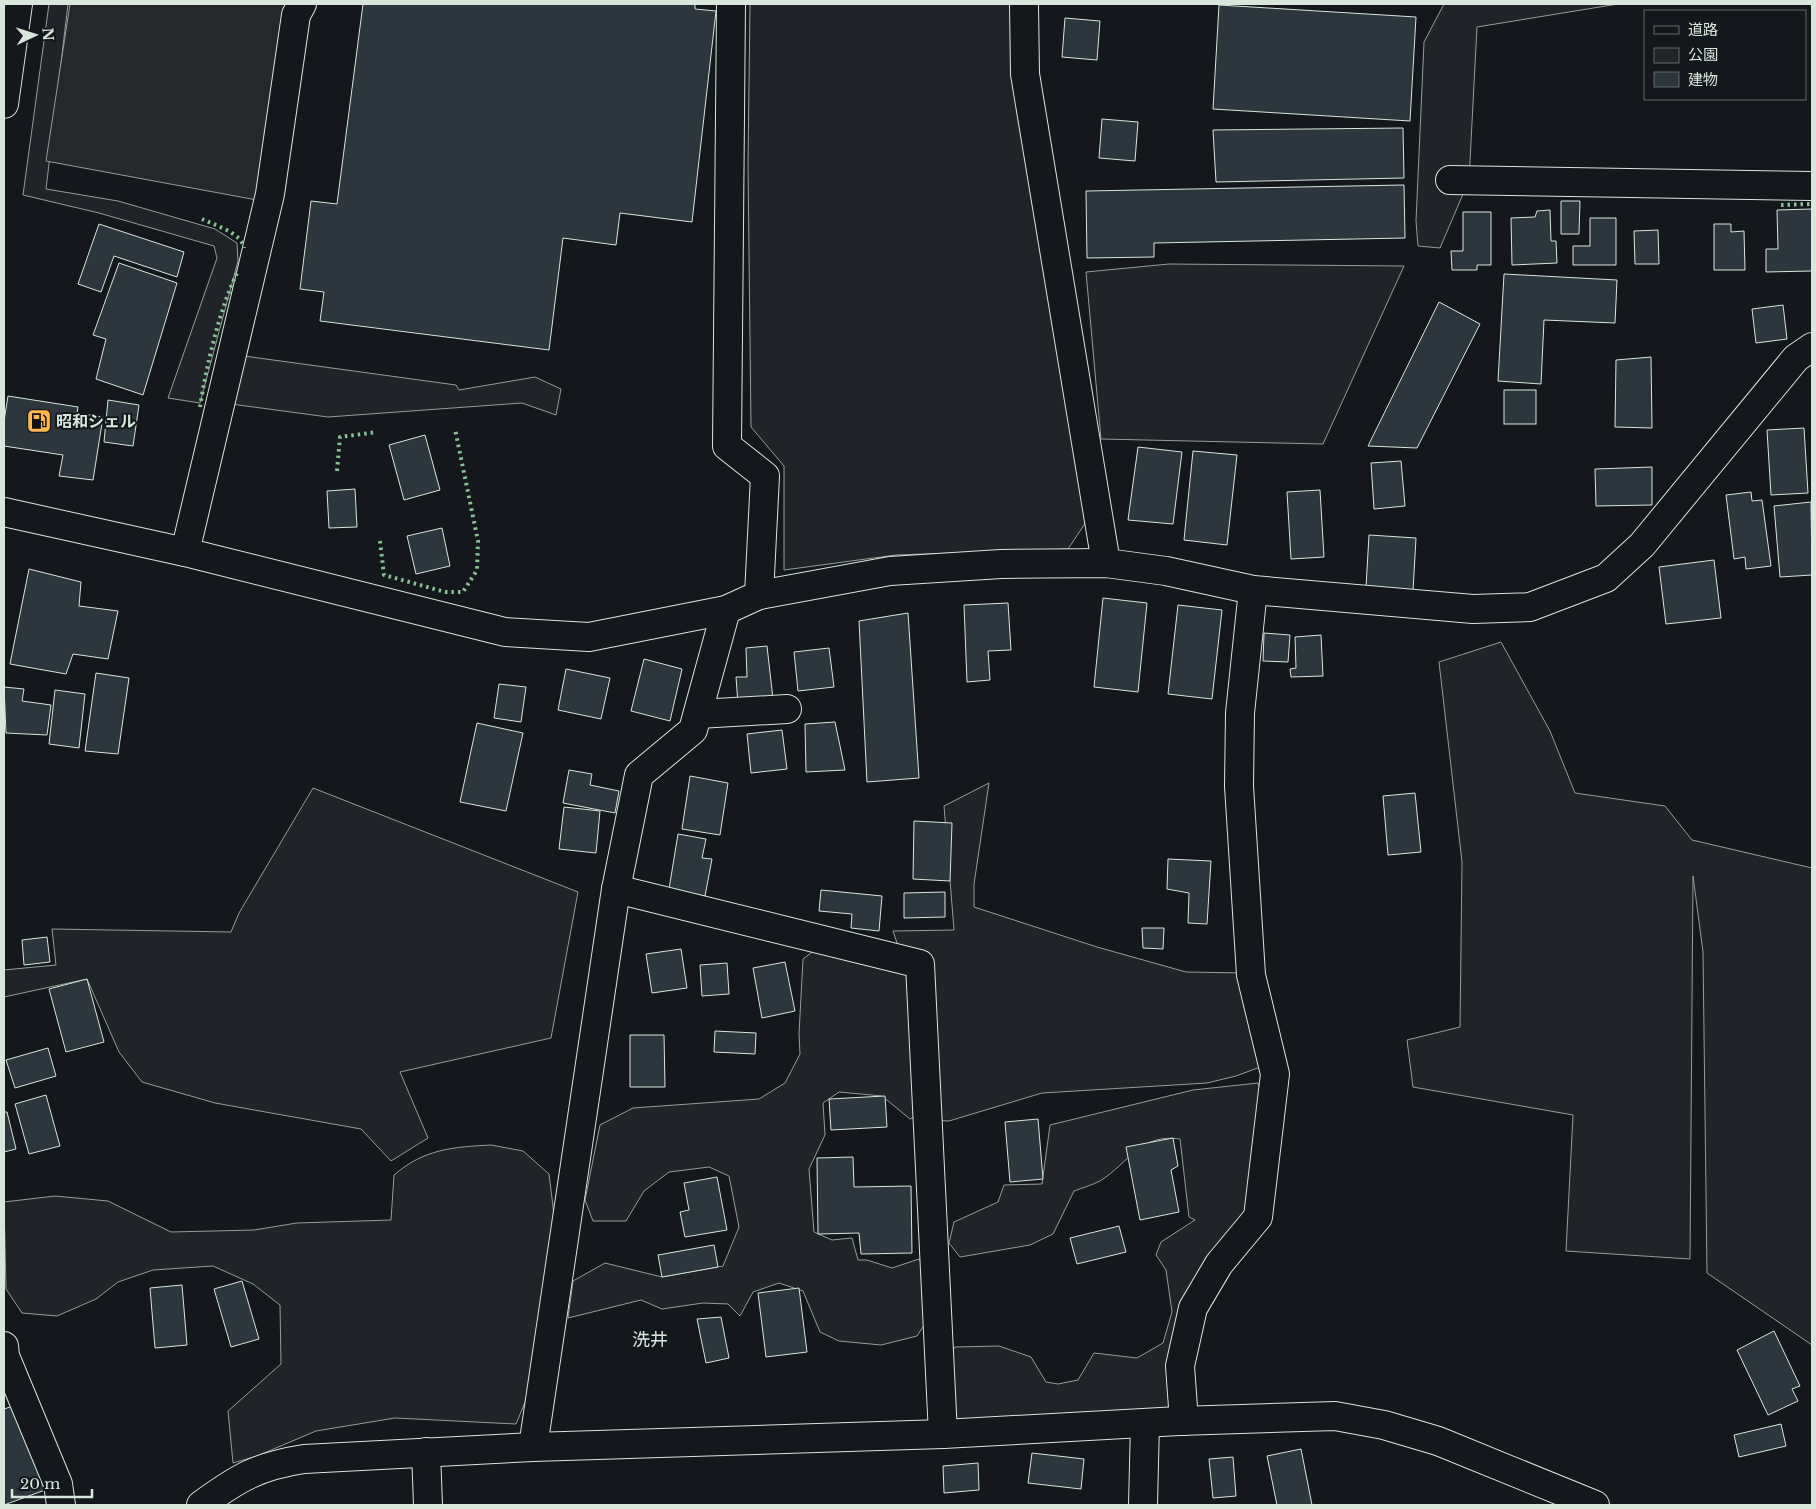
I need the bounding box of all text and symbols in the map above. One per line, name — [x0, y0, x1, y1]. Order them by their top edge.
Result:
north arrow — [10, 10, 60, 60]
legend — [1644, 10, 1806, 100]
text: 道路 — [1688, 20, 1718, 39]
text: N — [39, 27, 57, 41]
text: 公園 — [1688, 45, 1718, 64]
text: 建物 — [1688, 70, 1718, 89]
fuel station icon: 昭和シェル — [26, 408, 52, 434]
place label: 昭和シェル — [56, 411, 136, 431]
district label: 洗井 — [632, 1329, 668, 1351]
scale bar — [12, 1466, 92, 1498]
text: 20 m — [20, 1474, 60, 1493]

